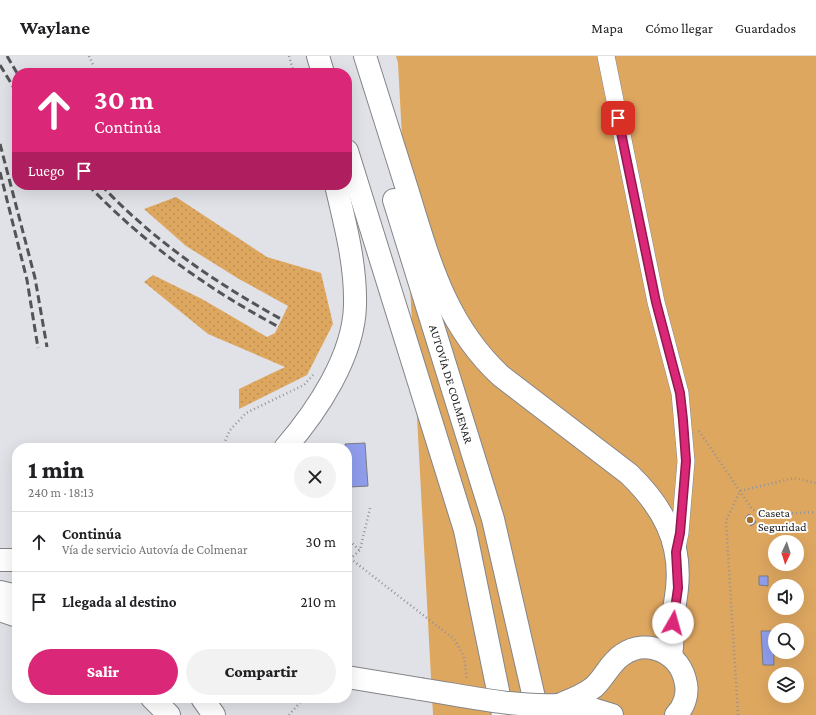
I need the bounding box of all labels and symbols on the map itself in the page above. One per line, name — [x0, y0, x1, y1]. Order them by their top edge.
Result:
pin — [601, 101, 635, 135]
street label: AUTOVÍA DE COLMENAR — [426, 323, 476, 446]
place label: Caseta Seguridad — [758, 506, 807, 534]
marker: Caseta Seguridad — [745, 515, 755, 525]
north arrow — [768, 535, 804, 571]
position arrow — [652, 602, 694, 644]

